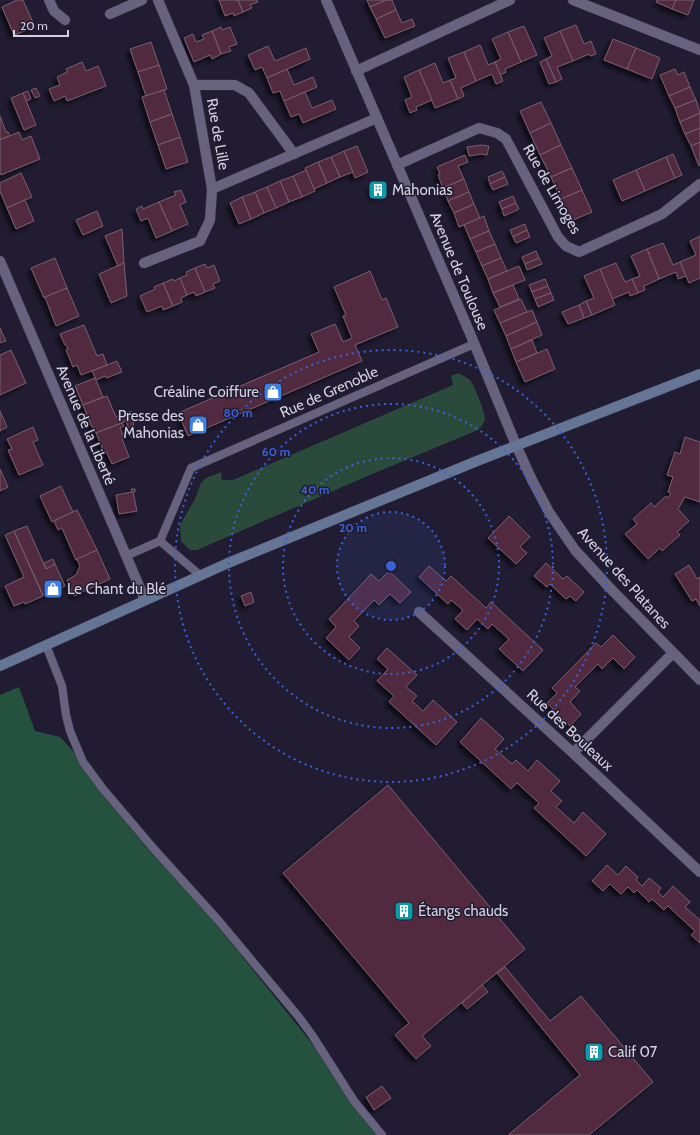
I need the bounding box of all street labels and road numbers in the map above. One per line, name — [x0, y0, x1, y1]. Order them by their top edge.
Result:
street label: Rue de Lille — [203, 97, 233, 172]
street label: Rue de Limoges — [519, 141, 585, 237]
street label: Avenue de Toulouse — [426, 209, 492, 333]
street label: Avenue de la Liberté — [53, 362, 120, 488]
street label: Rue de Grenoble — [277, 362, 381, 422]
street label: Avenue des Platanes — [574, 524, 674, 632]
street label: Rue des Bouleaux — [523, 685, 617, 775]

